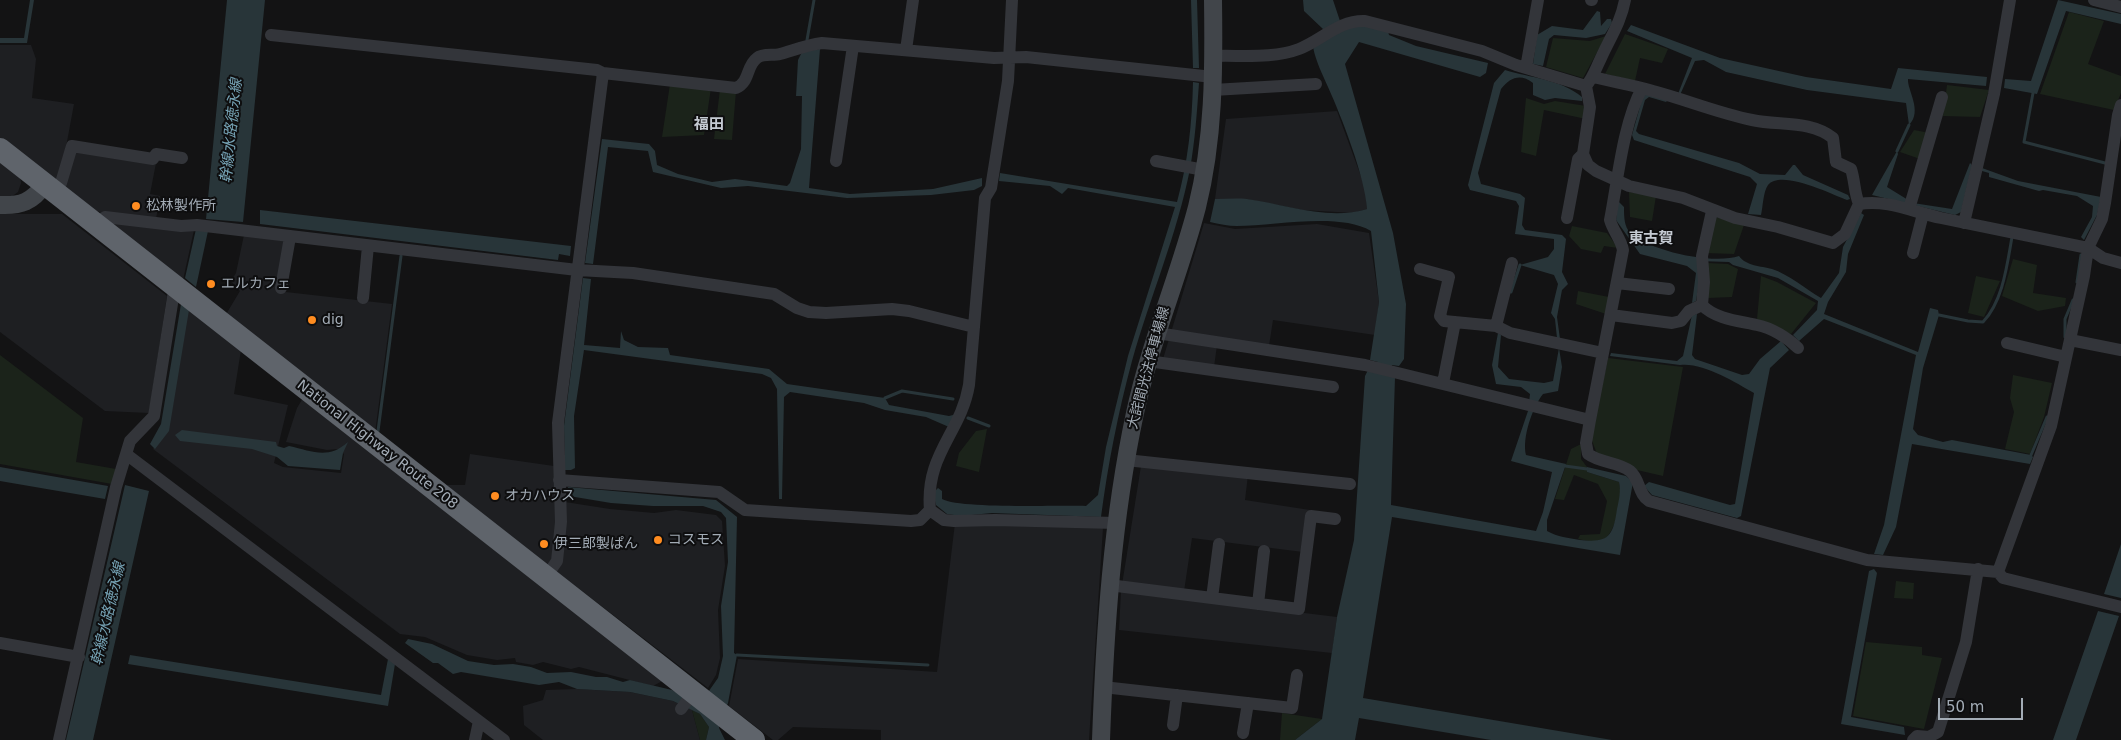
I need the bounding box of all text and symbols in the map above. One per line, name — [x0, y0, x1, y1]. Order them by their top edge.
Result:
water label: 幹線水路徳永線 — [218, 78, 246, 184]
district label: 福田 — [694, 116, 724, 134]
place label: 松林製作所 — [146, 198, 216, 214]
marker: 松林製作所 — [130, 200, 142, 212]
district label: 東古賀 — [1629, 230, 1673, 248]
place label: エルカフェ — [221, 276, 291, 292]
marker: エルカフェ — [205, 278, 217, 290]
street label: 大詫間光法停車場線 — [1125, 305, 1173, 431]
place label: dig — [322, 312, 344, 328]
marker: dig — [306, 314, 318, 326]
street label: National Highway Route 208 — [293, 377, 461, 513]
place label: オカハウス — [505, 488, 575, 504]
marker: オカハウス — [489, 490, 501, 502]
place label: コスモス — [668, 532, 724, 548]
marker: コスモス — [652, 534, 664, 546]
place label: 伊三郎製ぱん — [554, 536, 638, 552]
marker: 伊三郎製ぱん — [538, 538, 550, 550]
water label: 幹線水路徳永線 — [88, 561, 130, 667]
scale bar — [1941, 688, 2026, 720]
text: 50 m — [1946, 698, 1984, 716]

